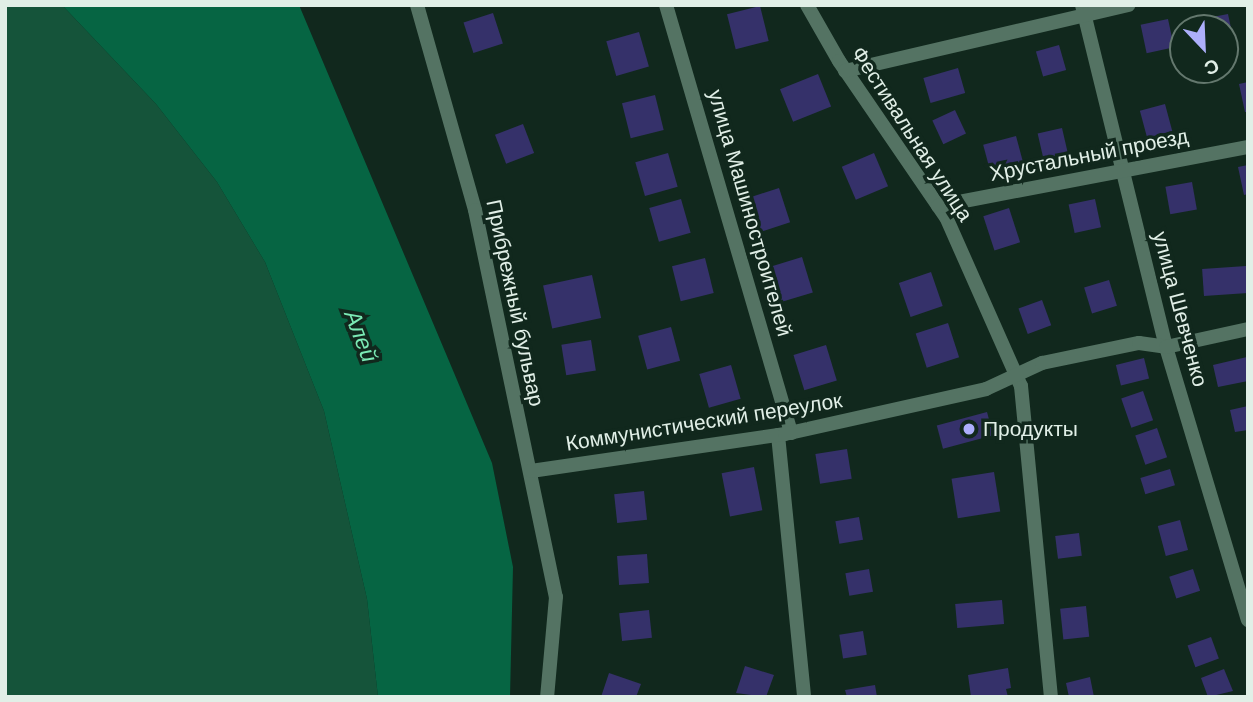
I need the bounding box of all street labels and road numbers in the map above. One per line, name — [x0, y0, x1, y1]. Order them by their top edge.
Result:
street label: Фестивальная улица — [846, 42, 978, 226]
street label: улица Машиностроителей — [703, 87, 797, 339]
street label: Хрустальный проезд — [988, 123, 1190, 187]
street label: Прибрежный бульвар — [481, 197, 549, 409]
street label: улица Шевченко — [1147, 229, 1213, 389]
street label: Коммунистический переулок — [564, 388, 844, 456]

